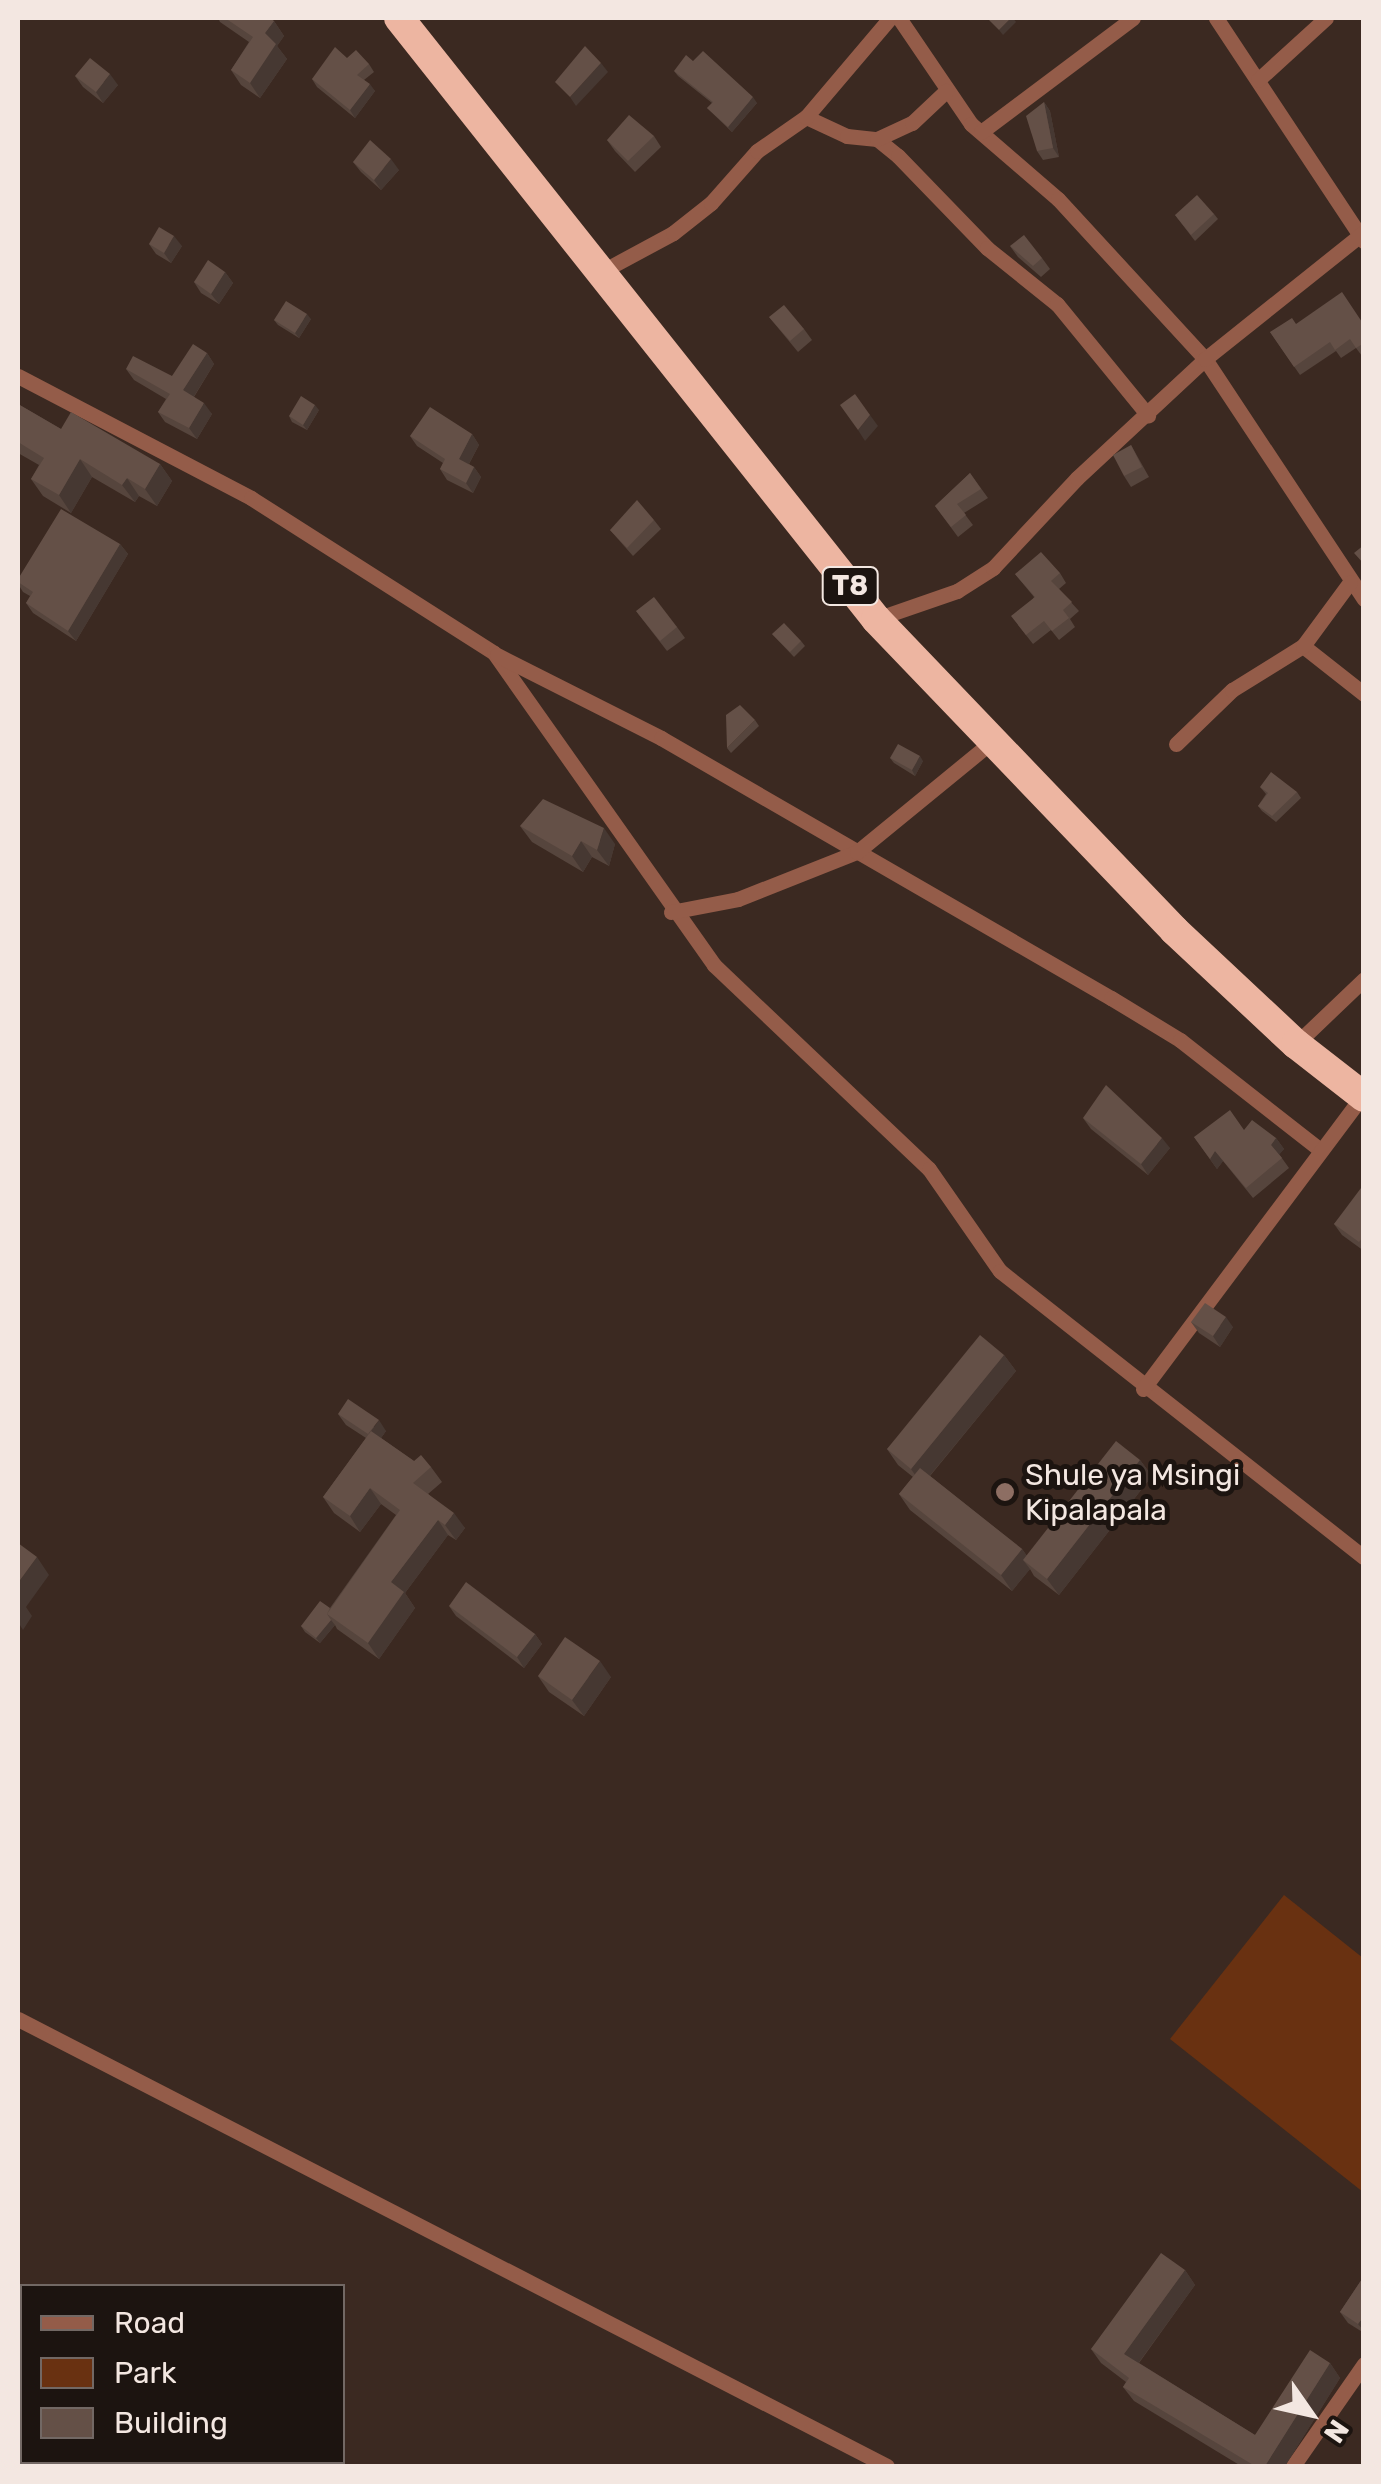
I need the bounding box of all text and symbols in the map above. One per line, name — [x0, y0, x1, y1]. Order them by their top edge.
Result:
road number: T8 — [820, 563, 880, 609]
place label: Shule ya Msingi Kipalapala — [1025, 1457, 1241, 1528]
marker: Shule ya Msingi Kipalapala — [994, 1481, 1016, 1503]
legend — [20, 2284, 345, 2464]
text: Road — [114, 2305, 185, 2341]
text: Park — [114, 2355, 176, 2391]
north arrow — [1261, 2364, 1361, 2464]
text: Building — [114, 2405, 228, 2441]
text: N — [1317, 2413, 1356, 2449]

